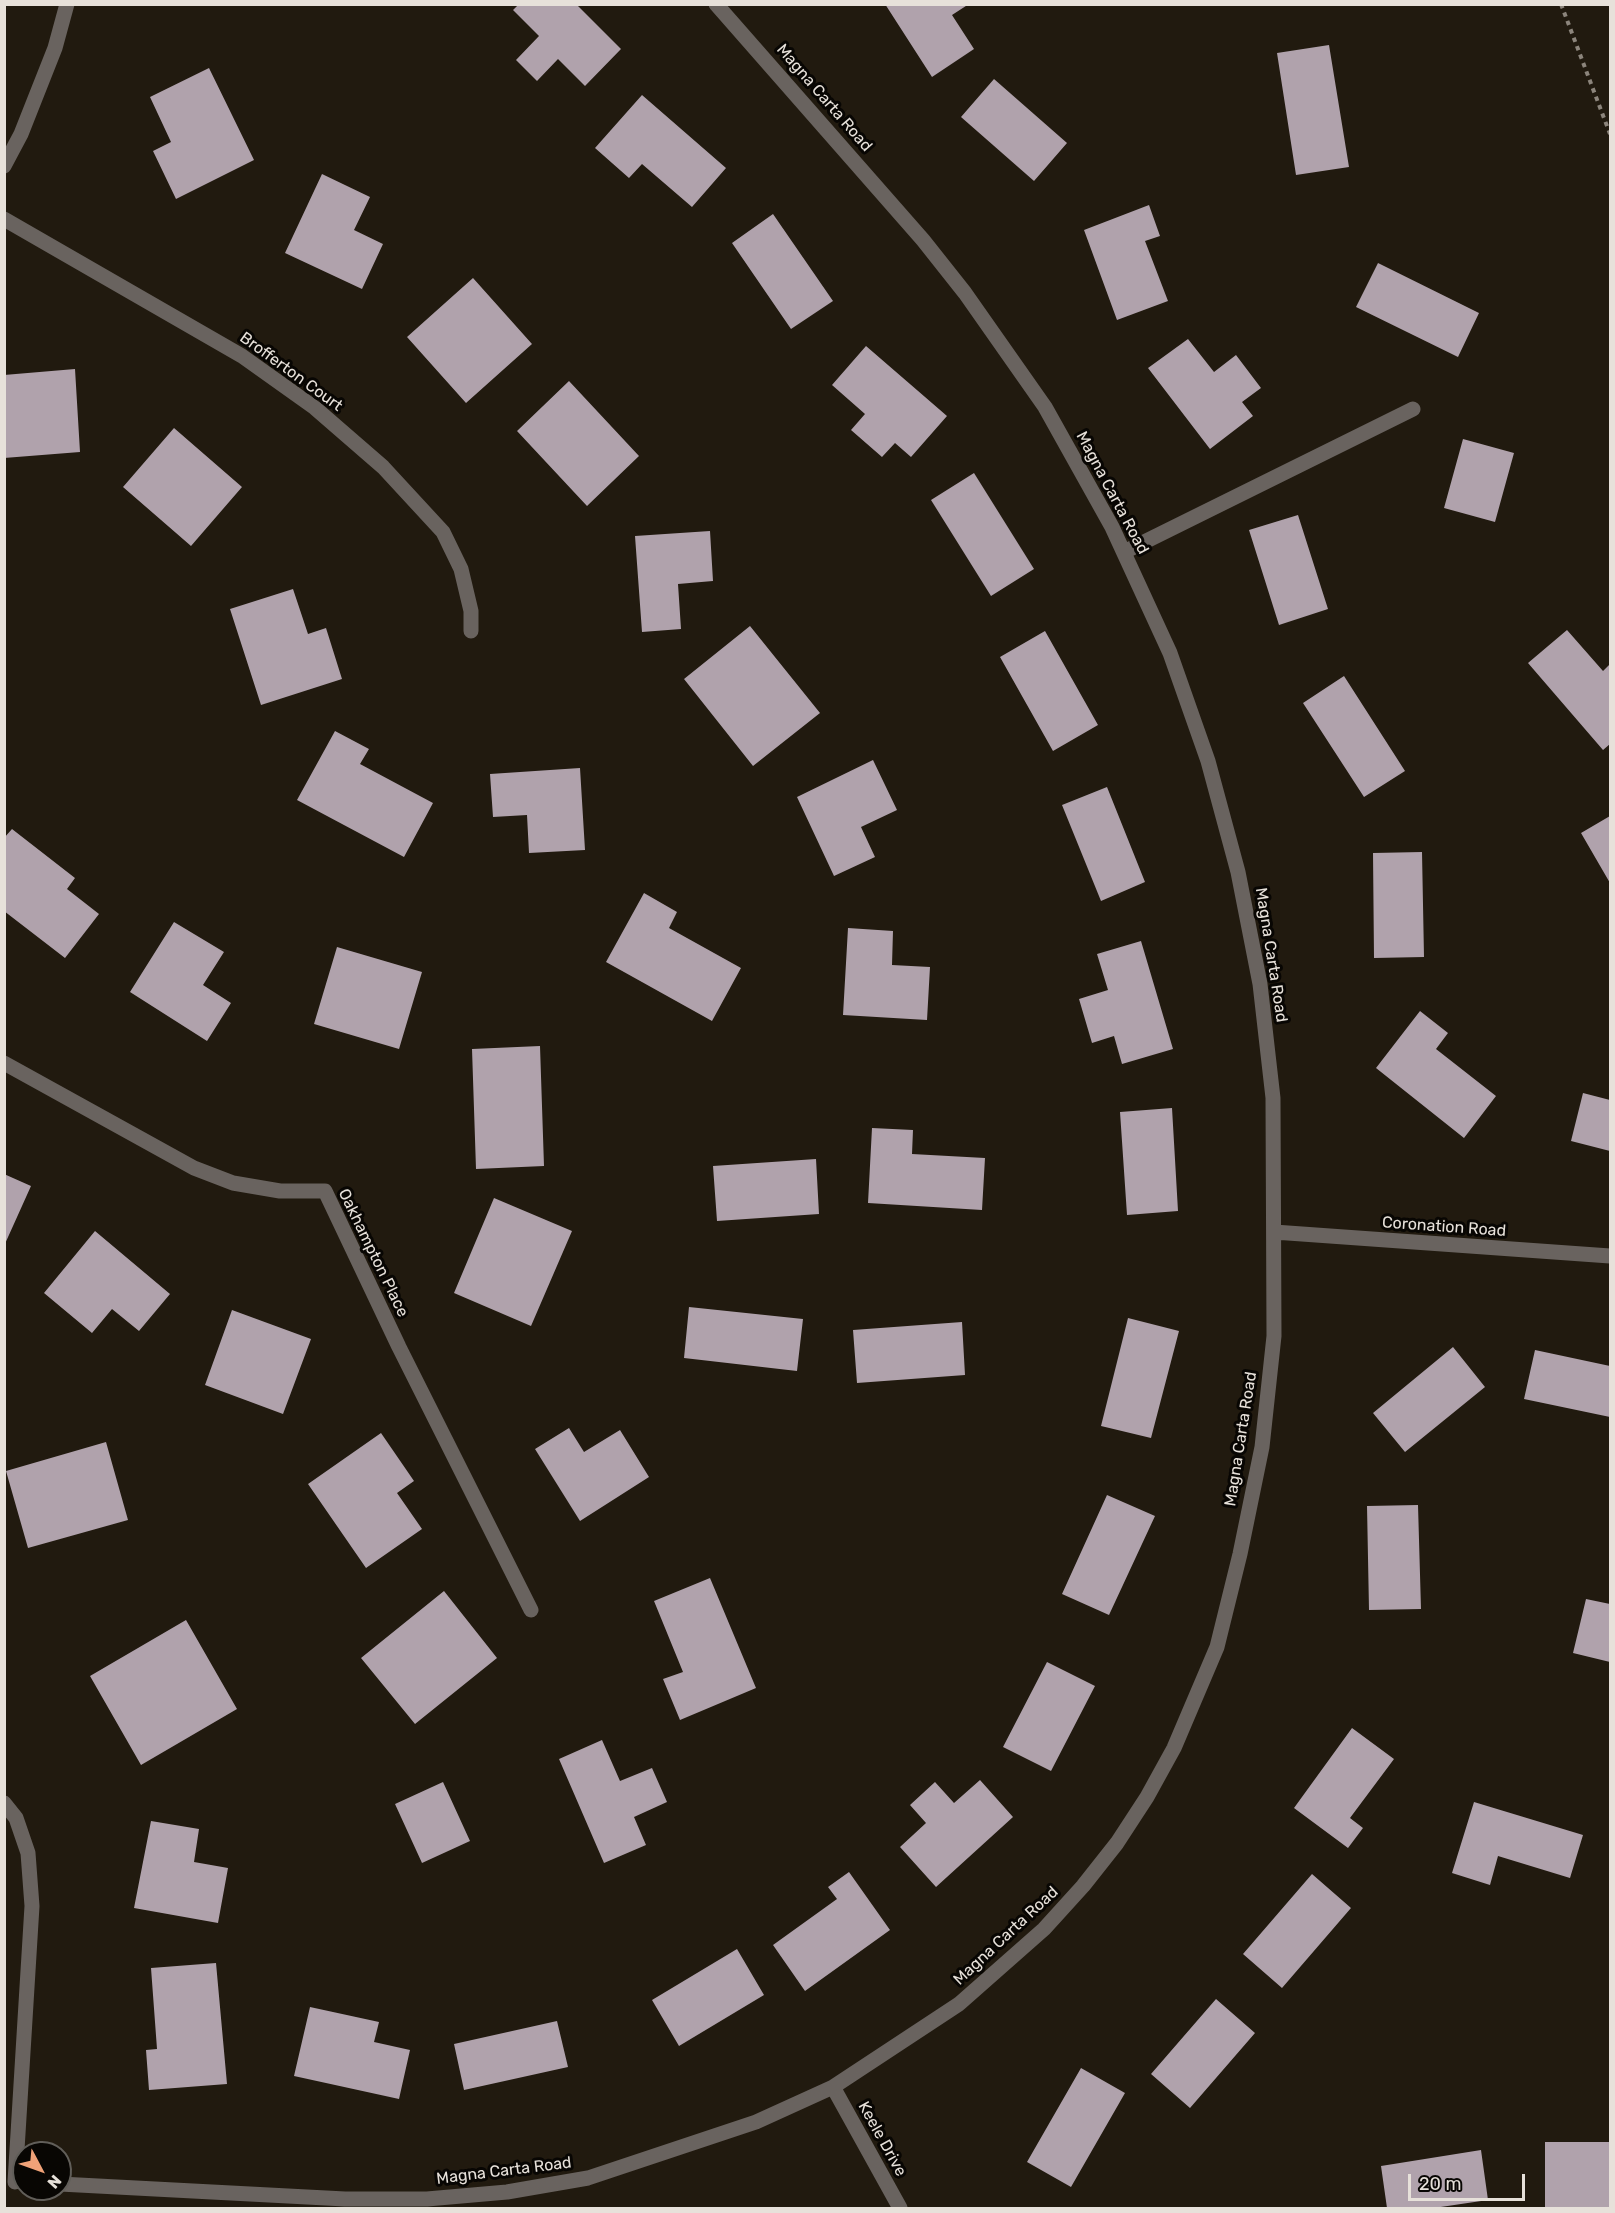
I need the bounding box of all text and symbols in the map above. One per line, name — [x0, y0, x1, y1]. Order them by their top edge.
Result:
street label: Magna Carta Road — [772, 40, 876, 156]
street label: Brofferton Court — [236, 328, 346, 416]
street label: Magna Carta Road — [1072, 428, 1152, 558]
street label: Magna Carta Road — [1251, 886, 1291, 1024]
street label: Oakhampton Place — [334, 1186, 412, 1320]
street label: Coronation Road — [1381, 1213, 1507, 1241]
street label: Magna Carta Road — [1221, 1370, 1261, 1508]
street label: Magna Carta Road — [950, 1883, 1062, 1989]
street label: Keele Drive — [854, 2098, 910, 2180]
north arrow — [12, 2141, 72, 2201]
street label: Magna Carta Road — [435, 2153, 573, 2189]
scale bar — [1411, 2162, 1528, 2200]
text: N — [44, 2171, 65, 2192]
text: 20 m — [1419, 2173, 1461, 2195]

